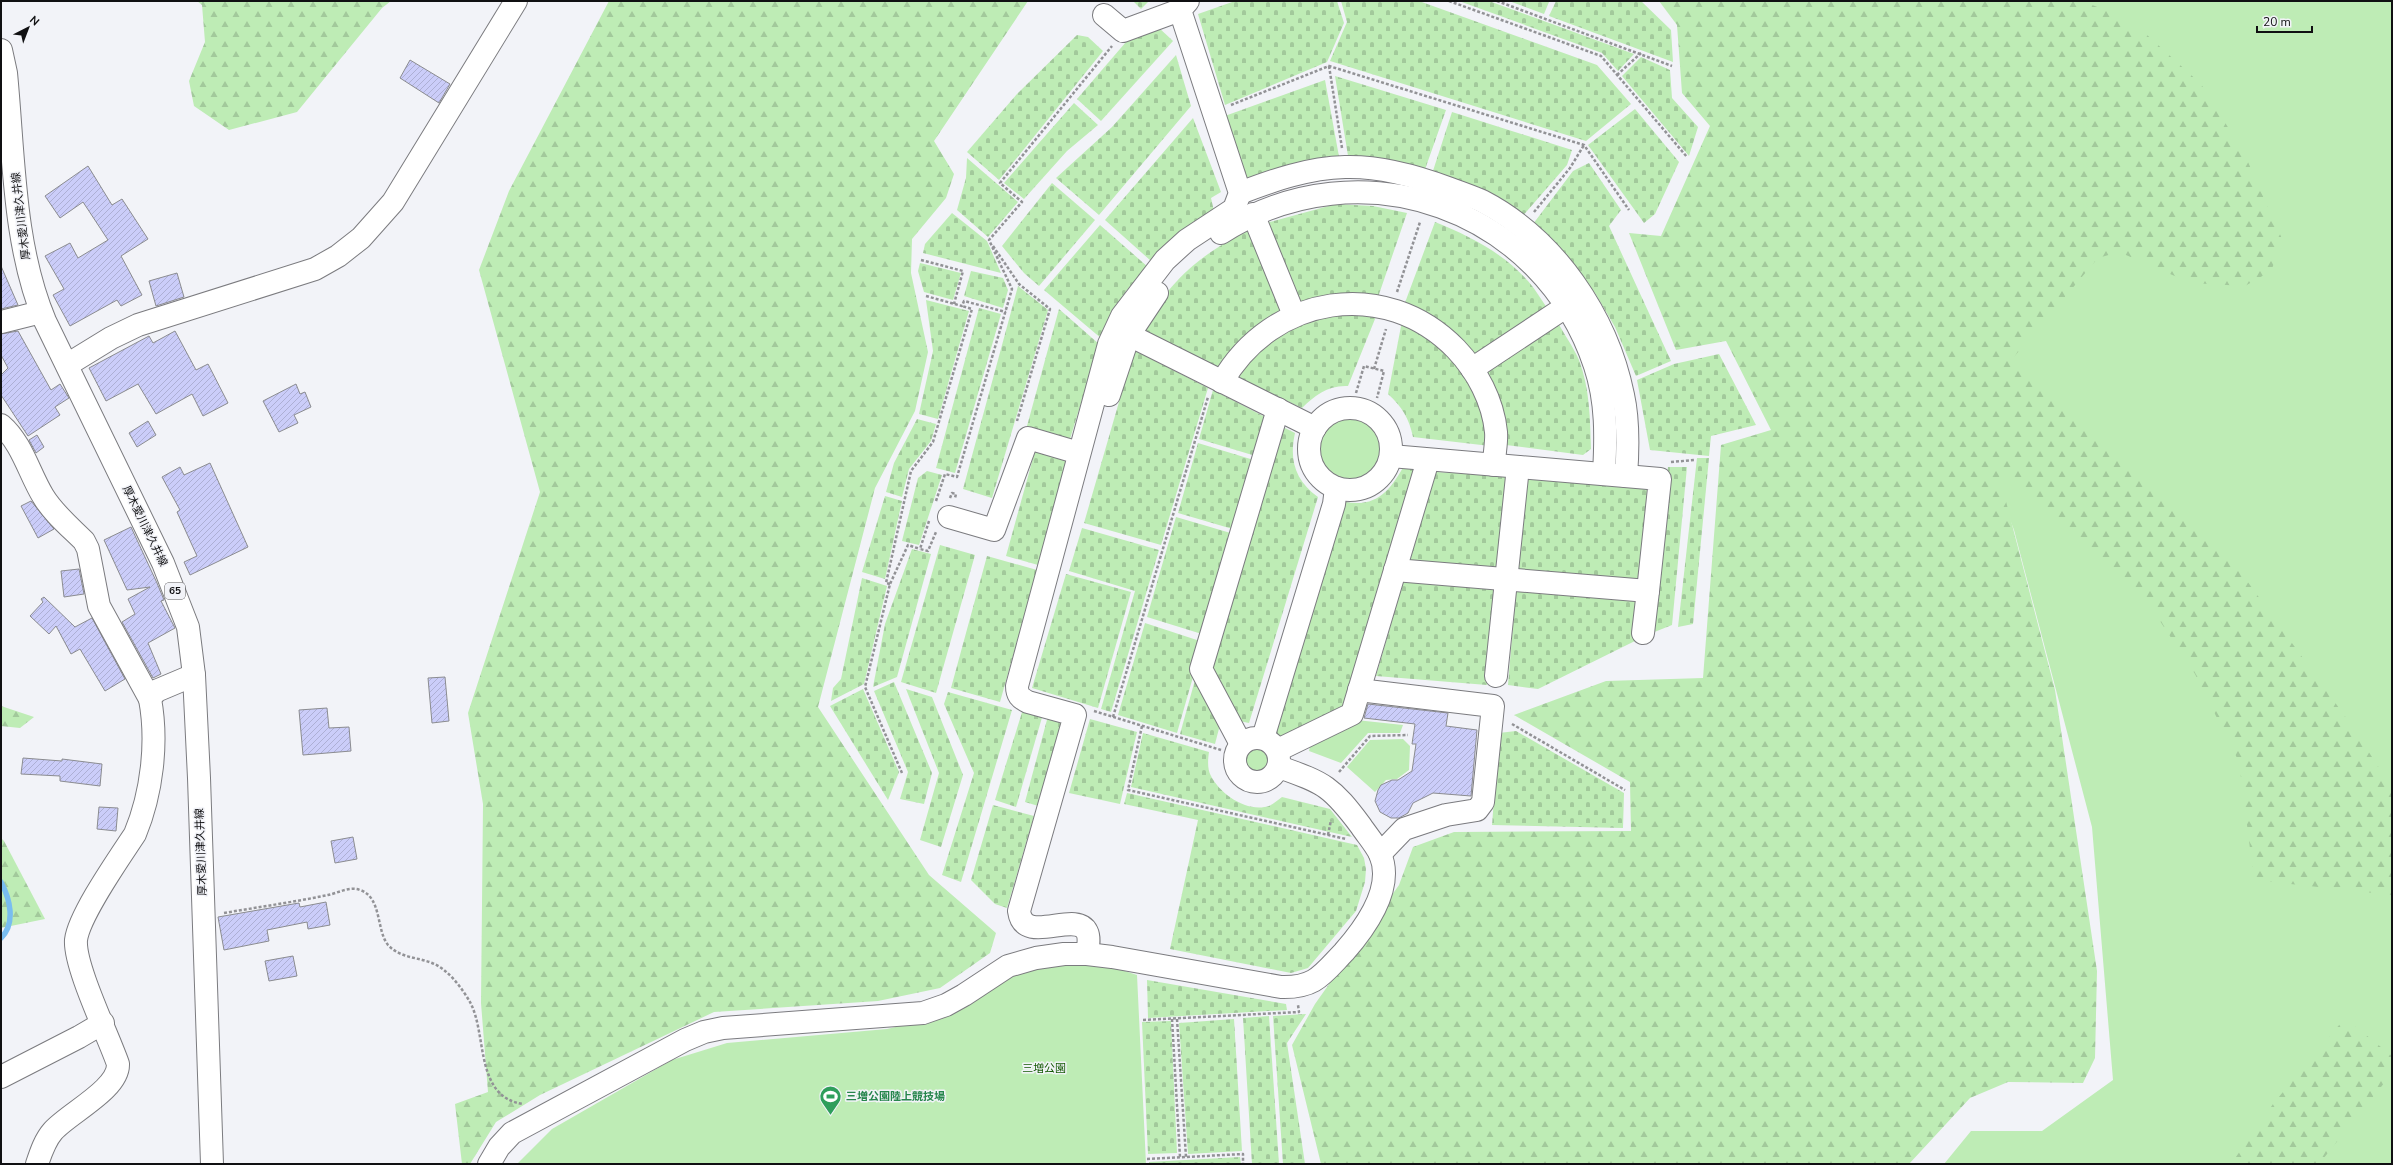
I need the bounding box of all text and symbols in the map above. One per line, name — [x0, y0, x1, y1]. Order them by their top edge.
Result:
north arrow — [8, 8, 48, 48]
scale bar — [2257, 8, 2312, 34]
text: N — [26, 13, 42, 29]
text: 20 m — [2263, 14, 2291, 30]
street label: 厚木愛川津久井線 — [8, 171, 34, 261]
street label: 厚木愛川津久井線 — [119, 483, 171, 569]
road number: 65 — [165, 583, 185, 599]
street label: 厚木愛川津久井線 — [192, 808, 210, 896]
park label: 三増公園 — [1022, 1061, 1066, 1076]
sports icon: 三増公園陸上競技場 — [817, 1083, 843, 1116]
place label: 三増公園陸上競技場 — [846, 1089, 945, 1104]

